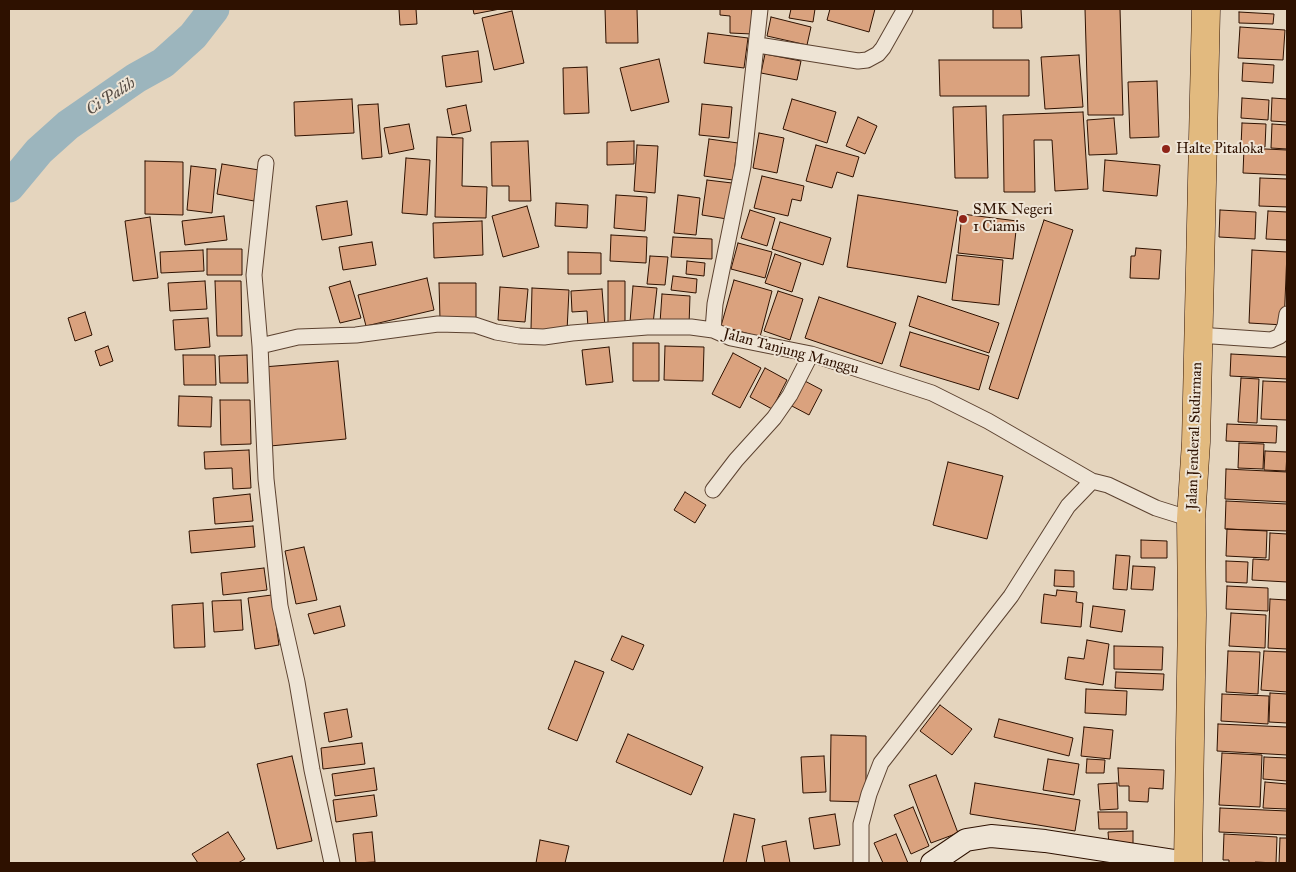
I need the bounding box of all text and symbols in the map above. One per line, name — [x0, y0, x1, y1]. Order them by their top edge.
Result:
water label: Ci Palih — [83, 74, 139, 120]
place label: Halte Pitaloka — [1176, 140, 1263, 158]
marker: Halte Pitaloka — [1160, 143, 1172, 155]
place label: SMK Negeri 1 Ciamis — [973, 201, 1053, 236]
marker: SMK Negeri 1 Ciamis — [957, 213, 969, 225]
street label: Jalan Tanjung Manggu — [721, 325, 861, 379]
street label: Jalan Jenderal Sudirman — [1183, 362, 1207, 510]

